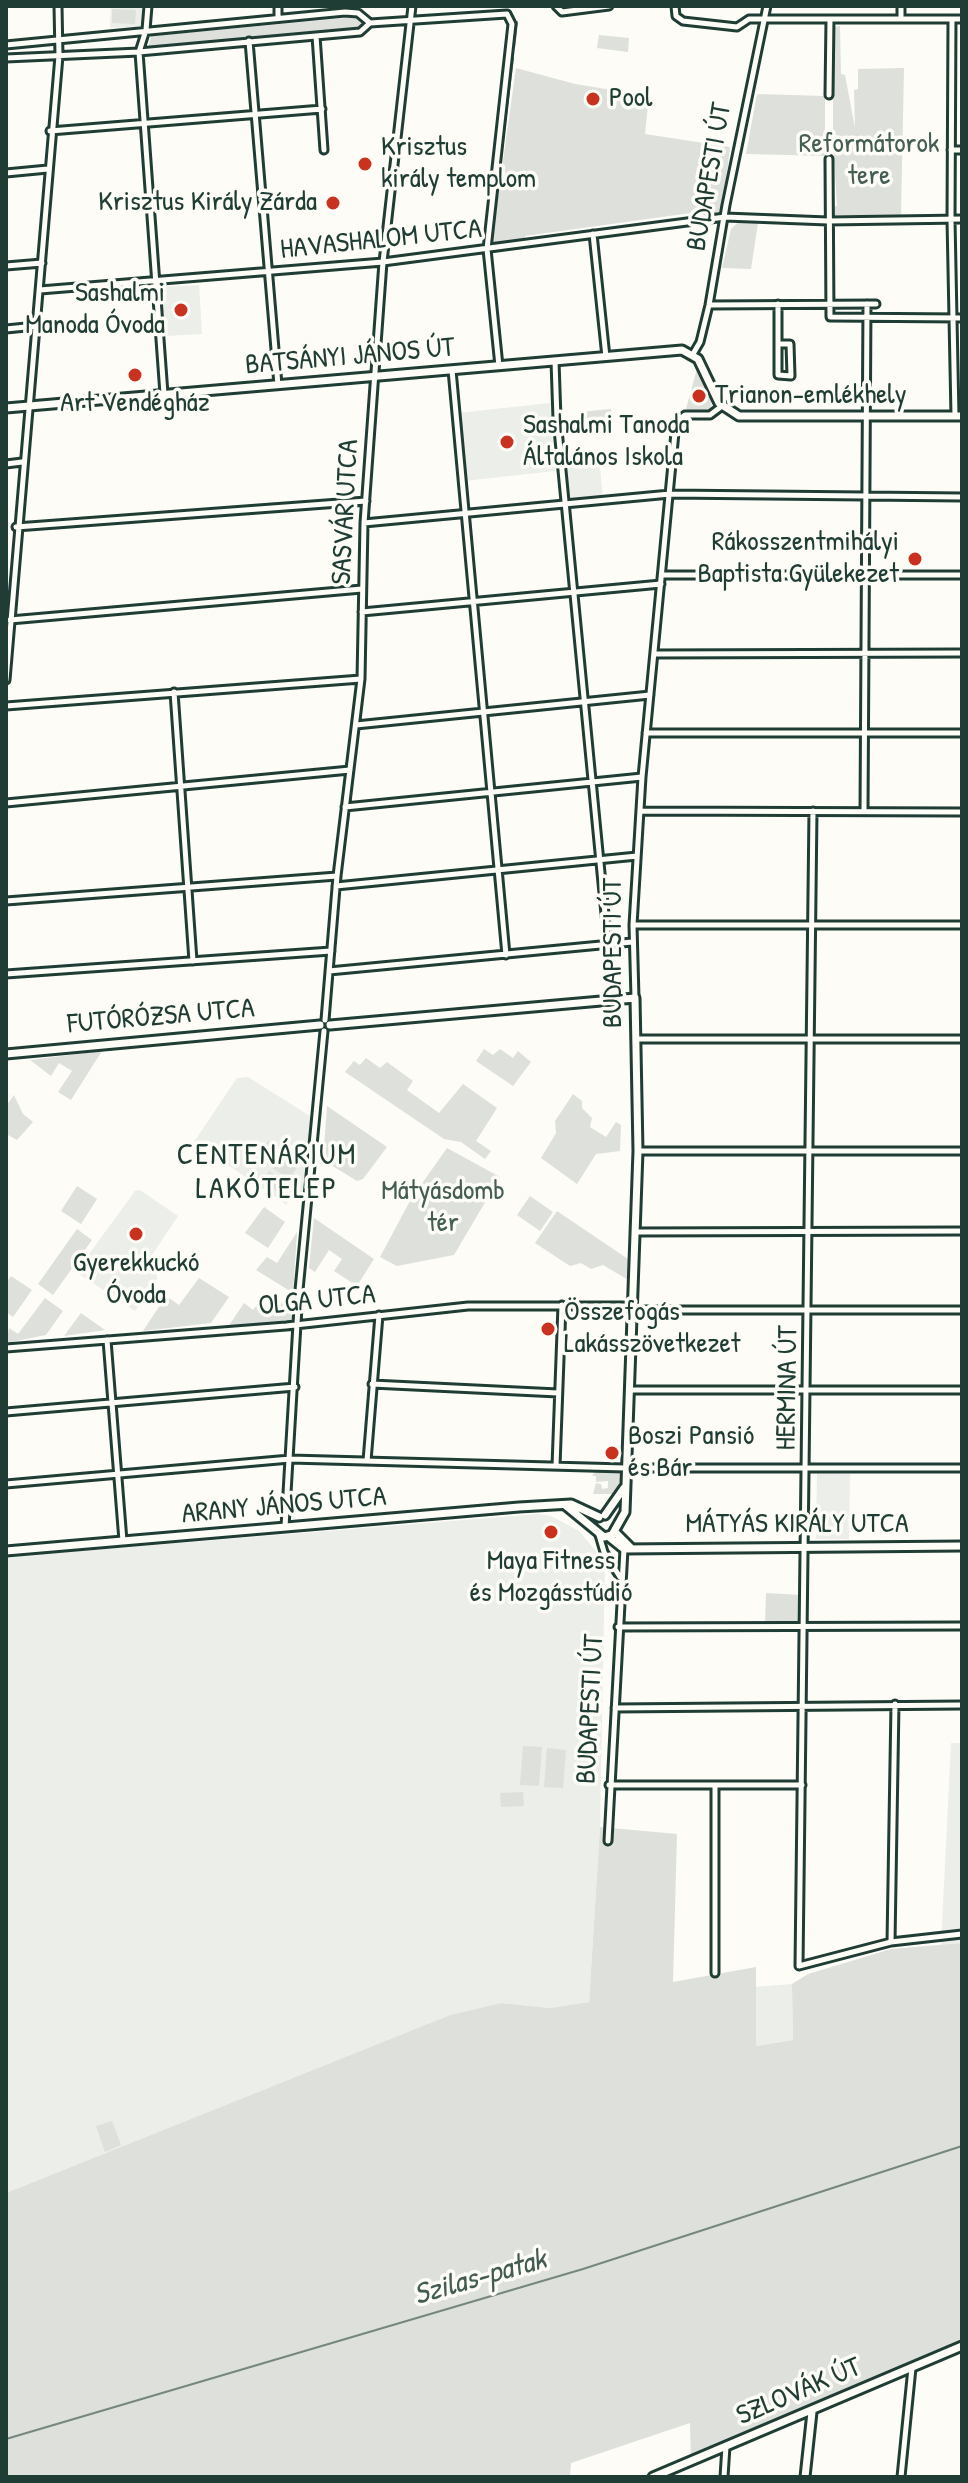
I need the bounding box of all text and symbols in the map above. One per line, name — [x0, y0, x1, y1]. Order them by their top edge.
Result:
place label: Pool — [609, 82, 652, 116]
marker: Pool — [584, 90, 602, 108]
street label: BUDAPESTI ÚT — [680, 100, 740, 254]
park label: Reformátorok tere — [799, 128, 939, 194]
place label: Krisztus király templom — [381, 131, 536, 197]
marker: Krisztus király templom — [356, 155, 374, 173]
place label: Krisztus Király Zárda — [98, 186, 317, 220]
marker: Krisztus Király Zárda — [324, 194, 342, 212]
street label: HAVASHALOM UTCA — [279, 213, 483, 267]
place label: Sashalmi Manoda Óvoda — [25, 277, 165, 343]
marker: Sashalmi Manoda Óvoda — [172, 301, 190, 319]
street label: BATSÁNYI JÁNOS ÚT — [244, 331, 456, 383]
marker: Art Vendégház — [126, 366, 144, 384]
place label: Trianon-emlékhely — [715, 379, 907, 413]
place label: Art Vendégház — [60, 387, 210, 421]
marker: Trianon-emlékhely — [690, 387, 708, 405]
place label: Sashalmi Tanoda Általános Iskola — [523, 409, 689, 475]
marker: Sashalmi Tanoda Általános Iskola — [498, 433, 516, 451]
street label: SASVÁR UTCA — [325, 439, 367, 585]
place label: Rákosszentmihályi Baptista Gyülekezet — [698, 526, 899, 592]
marker: Rákosszentmihályi Baptista Gyülekezet — [906, 550, 924, 568]
street label: BUDAPESTI ÚT — [597, 878, 631, 1028]
street label: FUTÓRÓZSA UTCA — [66, 992, 256, 1042]
district label: CENTENÁRIUM LAKÓTELEP — [177, 1138, 357, 1208]
park label: Mátyásdomb tér — [381, 1175, 505, 1241]
marker: Gyerekkuckó Óvoda — [127, 1225, 145, 1243]
place label: Gyerekkuckó Óvoda — [73, 1247, 199, 1313]
street label: OLGA UTCA — [257, 1278, 377, 1324]
place label: Összefogás Lakásszövetkezet — [564, 1296, 740, 1362]
marker: Összefogás Lakásszövetkezet — [539, 1320, 557, 1338]
street label: HERMINA ÚT — [770, 1325, 806, 1451]
place label: Boszi Pansió és Bár — [628, 1420, 754, 1486]
marker: Boszi Pansió és Bár — [603, 1444, 621, 1462]
street label: ARANY JÁNOS UTCA — [180, 1480, 388, 1532]
street label: MÁTYÁS KIRÁLY UTCA — [685, 1508, 909, 1542]
marker: Maya Fitness és Mozgásstúdió — [542, 1523, 560, 1541]
place label: Maya Fitness és Mozgásstúdió — [470, 1545, 632, 1611]
street label: BUDAPESTI ÚT — [570, 1633, 612, 1785]
water label: Szilas-patak — [410, 2242, 550, 2314]
street label: SZLOVÁK ÚT — [732, 2351, 866, 2433]

